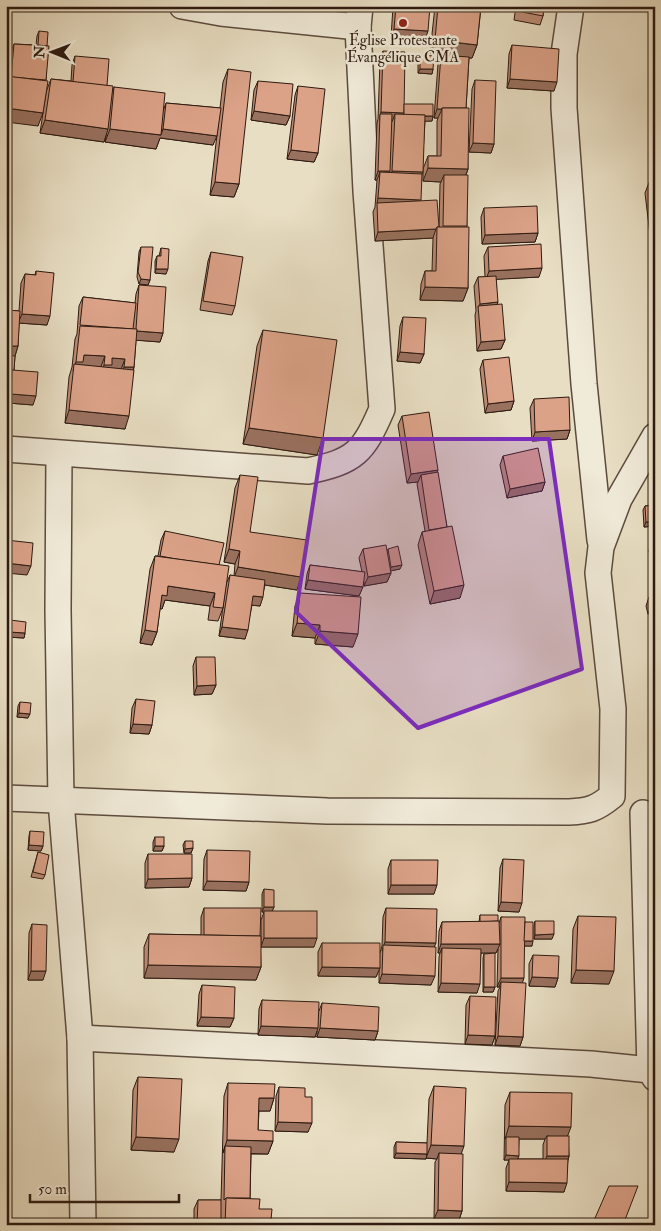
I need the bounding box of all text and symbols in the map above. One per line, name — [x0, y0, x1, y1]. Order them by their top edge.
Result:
marker: Église Protestante Évangélique CMA — [397, 17, 409, 29]
north arrow — [28, 28, 78, 78]
place label: Église Protestante Évangélique CMA — [347, 29, 460, 67]
text: N — [31, 45, 48, 59]
scale bar — [30, 1171, 179, 1203]
text: 50 m — [38, 1180, 67, 1199]

